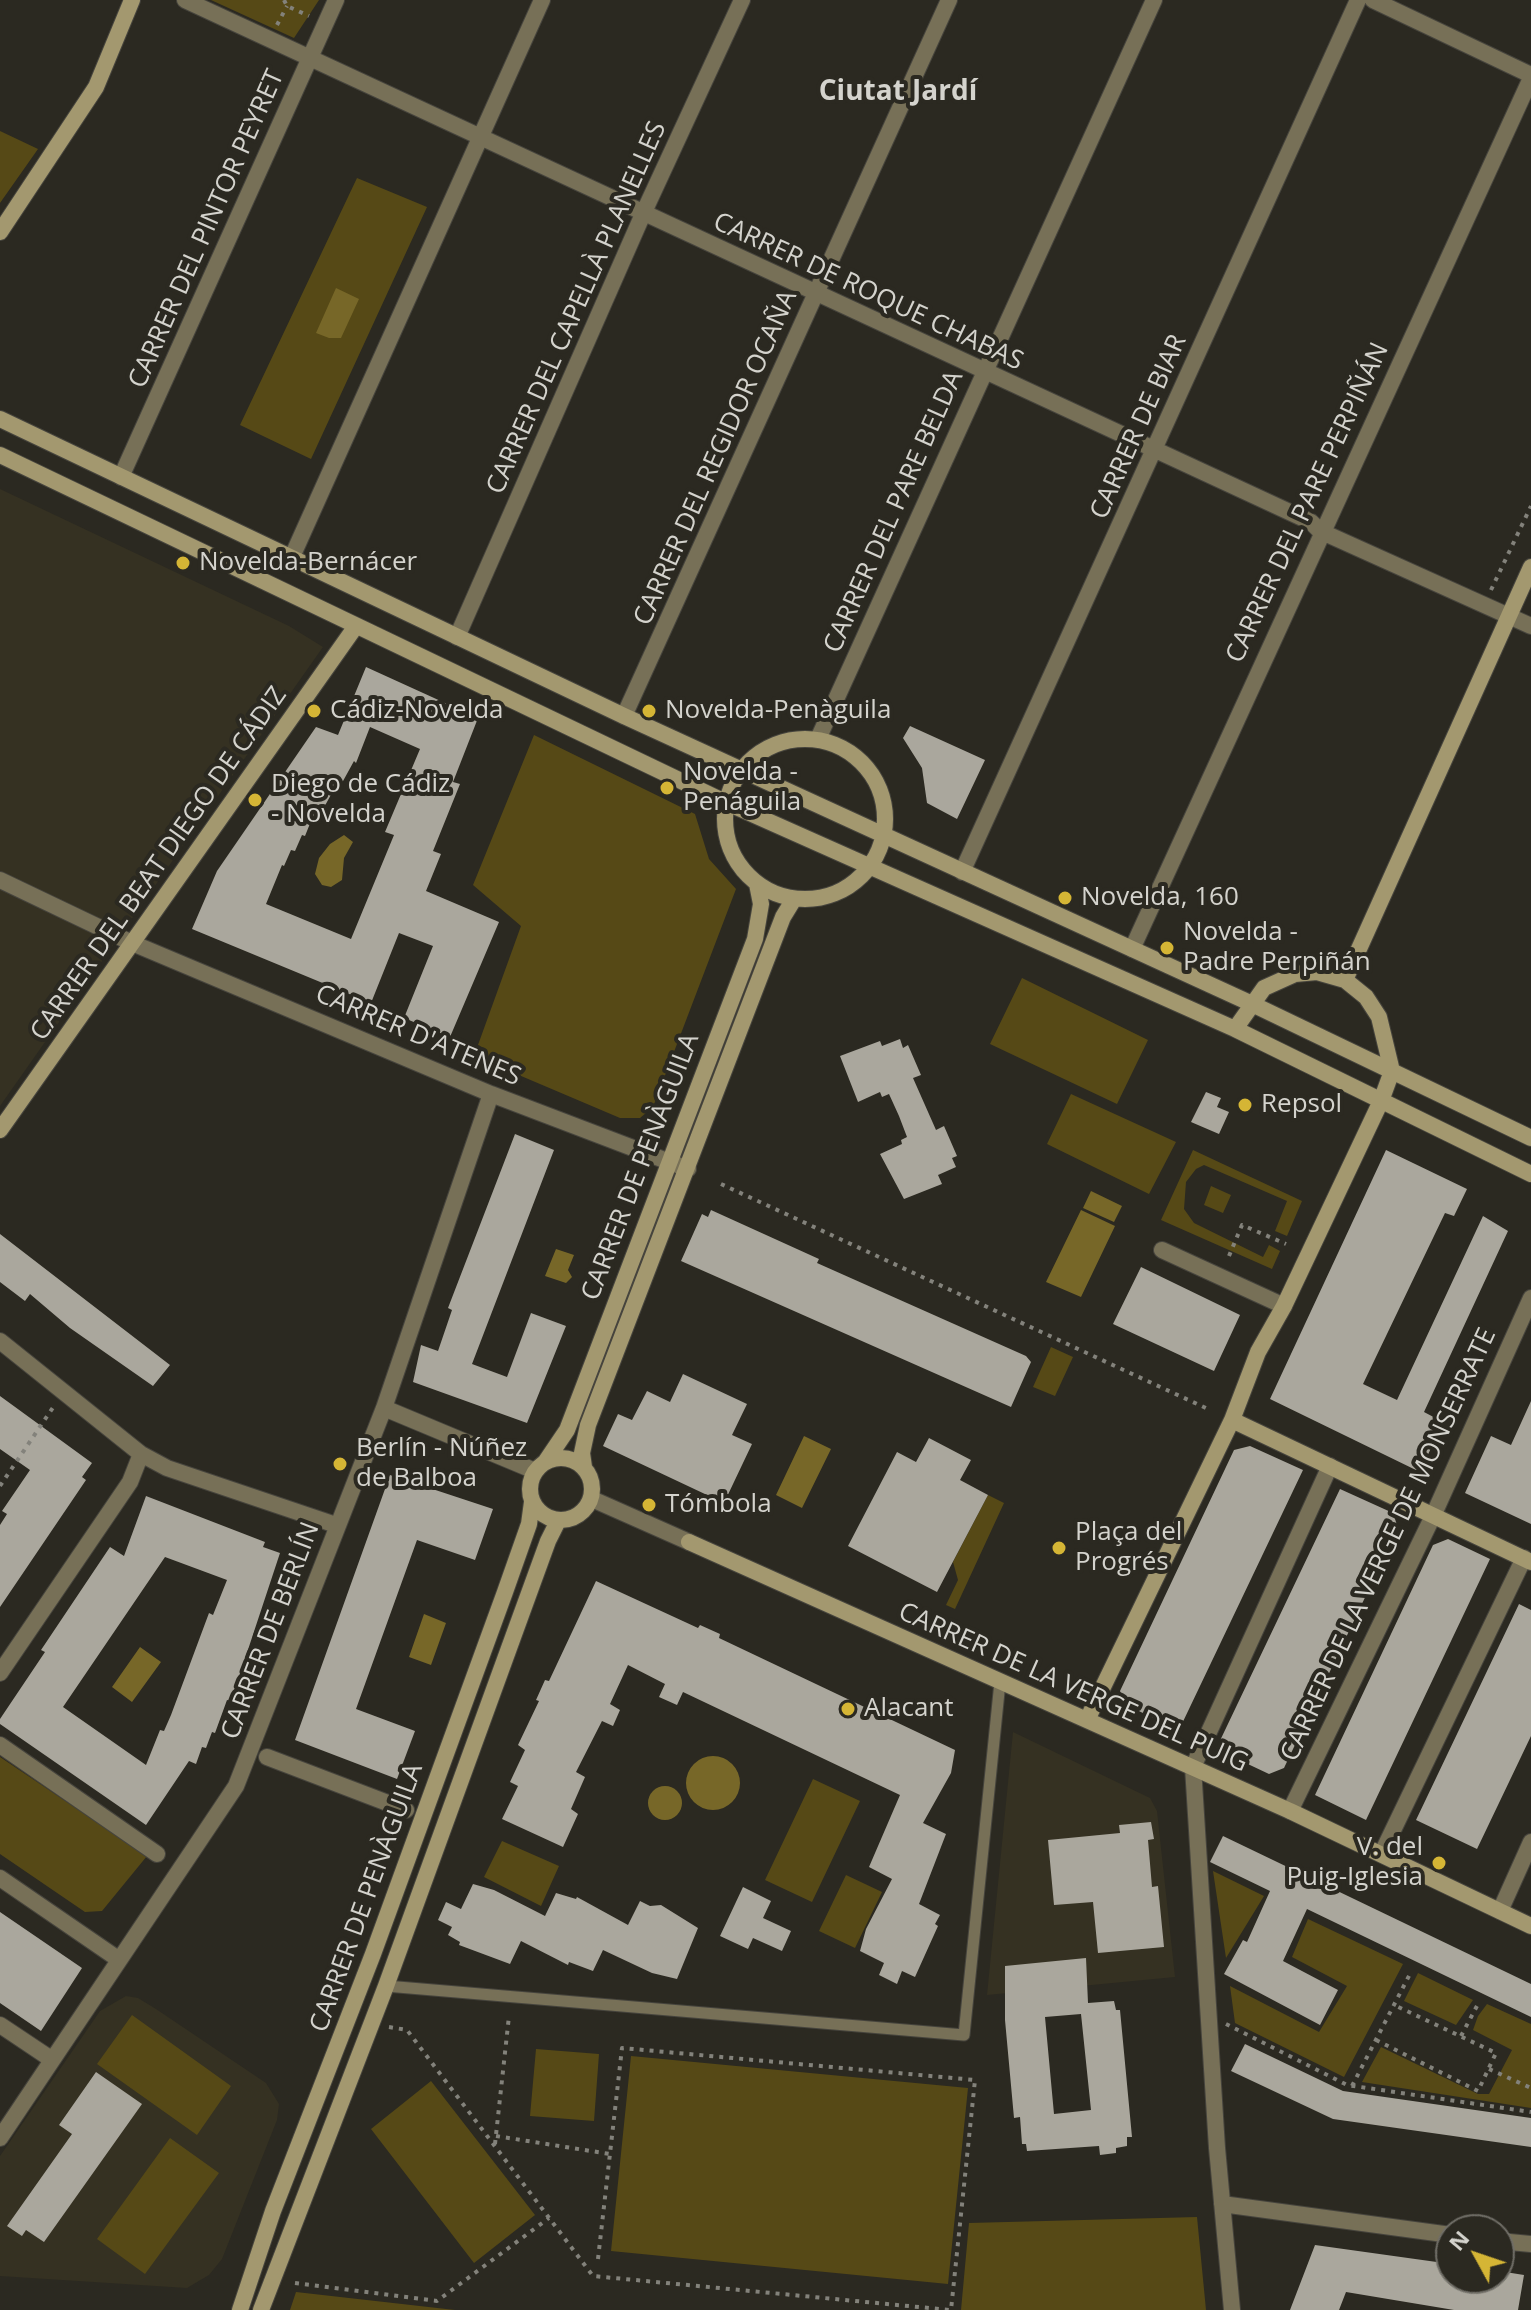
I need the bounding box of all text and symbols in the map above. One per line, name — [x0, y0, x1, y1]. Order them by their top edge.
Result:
street label: CARRER DEL PINTOR PEYRET — [123, 65, 291, 393]
district label: Ciutat Jardí — [819, 75, 977, 109]
street label: CARRER DEL CAPELLÀ PLANELLES — [480, 117, 674, 499]
street label: CARRER DE ROQUE CHABAS — [708, 206, 1028, 378]
street label: CARRER DEL REGIDOR OCAÑA — [628, 286, 804, 630]
street label: CARRER DE BIAR — [1084, 330, 1194, 524]
street label: CARRER DEL PARE PERPIÑÁN — [1220, 338, 1396, 668]
street label: CARRER DEL PARE BELDA — [818, 366, 970, 658]
place label: Novelda-Bernácer — [199, 547, 417, 579]
marker: Novelda-Bernácer — [174, 554, 192, 572]
street label: CARRER DEL BEAT DIEGO DE CÁDIZ — [24, 681, 294, 1047]
place label: Cádiz-Novelda — [330, 695, 504, 727]
place label: Novelda-Penàguila — [665, 695, 891, 727]
marker: Cádiz-Novelda — [305, 702, 323, 720]
marker: Novelda-Penàguila — [640, 702, 658, 720]
place label: Novelda - Penáguila — [683, 757, 801, 818]
place label: Diego de Cádiz - Novelda — [271, 769, 450, 830]
marker: Novelda - Penáguila — [658, 779, 676, 797]
marker: Diego de Cádiz - Novelda — [246, 791, 264, 809]
place label: Novelda, 160 — [1081, 882, 1239, 914]
marker: Novelda, 160 — [1056, 889, 1074, 907]
place label: Novelda - Padre Perpiñán — [1183, 917, 1371, 978]
marker: Novelda - Padre Perpiñán — [1158, 939, 1176, 957]
street label: CARRER D'ATENES — [311, 979, 525, 1093]
street label: CARRER DE PENÀGUILA — [576, 1029, 706, 1305]
place label: Repsol — [1261, 1089, 1342, 1121]
marker: Repsol — [1236, 1096, 1254, 1114]
street label: CARRER DE LA VERGE DE MONSERRATE — [1275, 1323, 1503, 1767]
place label: Berlín - Núñez de Balboa — [356, 1433, 527, 1494]
marker: Berlín - Núñez de Balboa — [331, 1455, 349, 1473]
place label: Tómbola — [665, 1489, 772, 1521]
marker: Tómbola — [640, 1496, 658, 1514]
place label: Plaça del Progrés — [1075, 1517, 1182, 1578]
street label: CARRER DE BERLÍN — [215, 1518, 327, 1744]
marker: Plaça del Progrés — [1050, 1539, 1068, 1557]
street label: CARRER DE LA VERGE DEL PUIG — [893, 1597, 1253, 1779]
place label: Alacant — [864, 1693, 954, 1725]
marker: Alacant — [839, 1700, 857, 1718]
street label: CARRER DE PENÀGUILA — [304, 1759, 430, 2037]
place label: V. del Puig-Iglesia — [1286, 1832, 1423, 1894]
marker: V. del Puig-Iglesia — [1430, 1854, 1448, 1872]
north arrow — [1435, 2214, 1515, 2294]
text: N — [1441, 2223, 1475, 2256]

